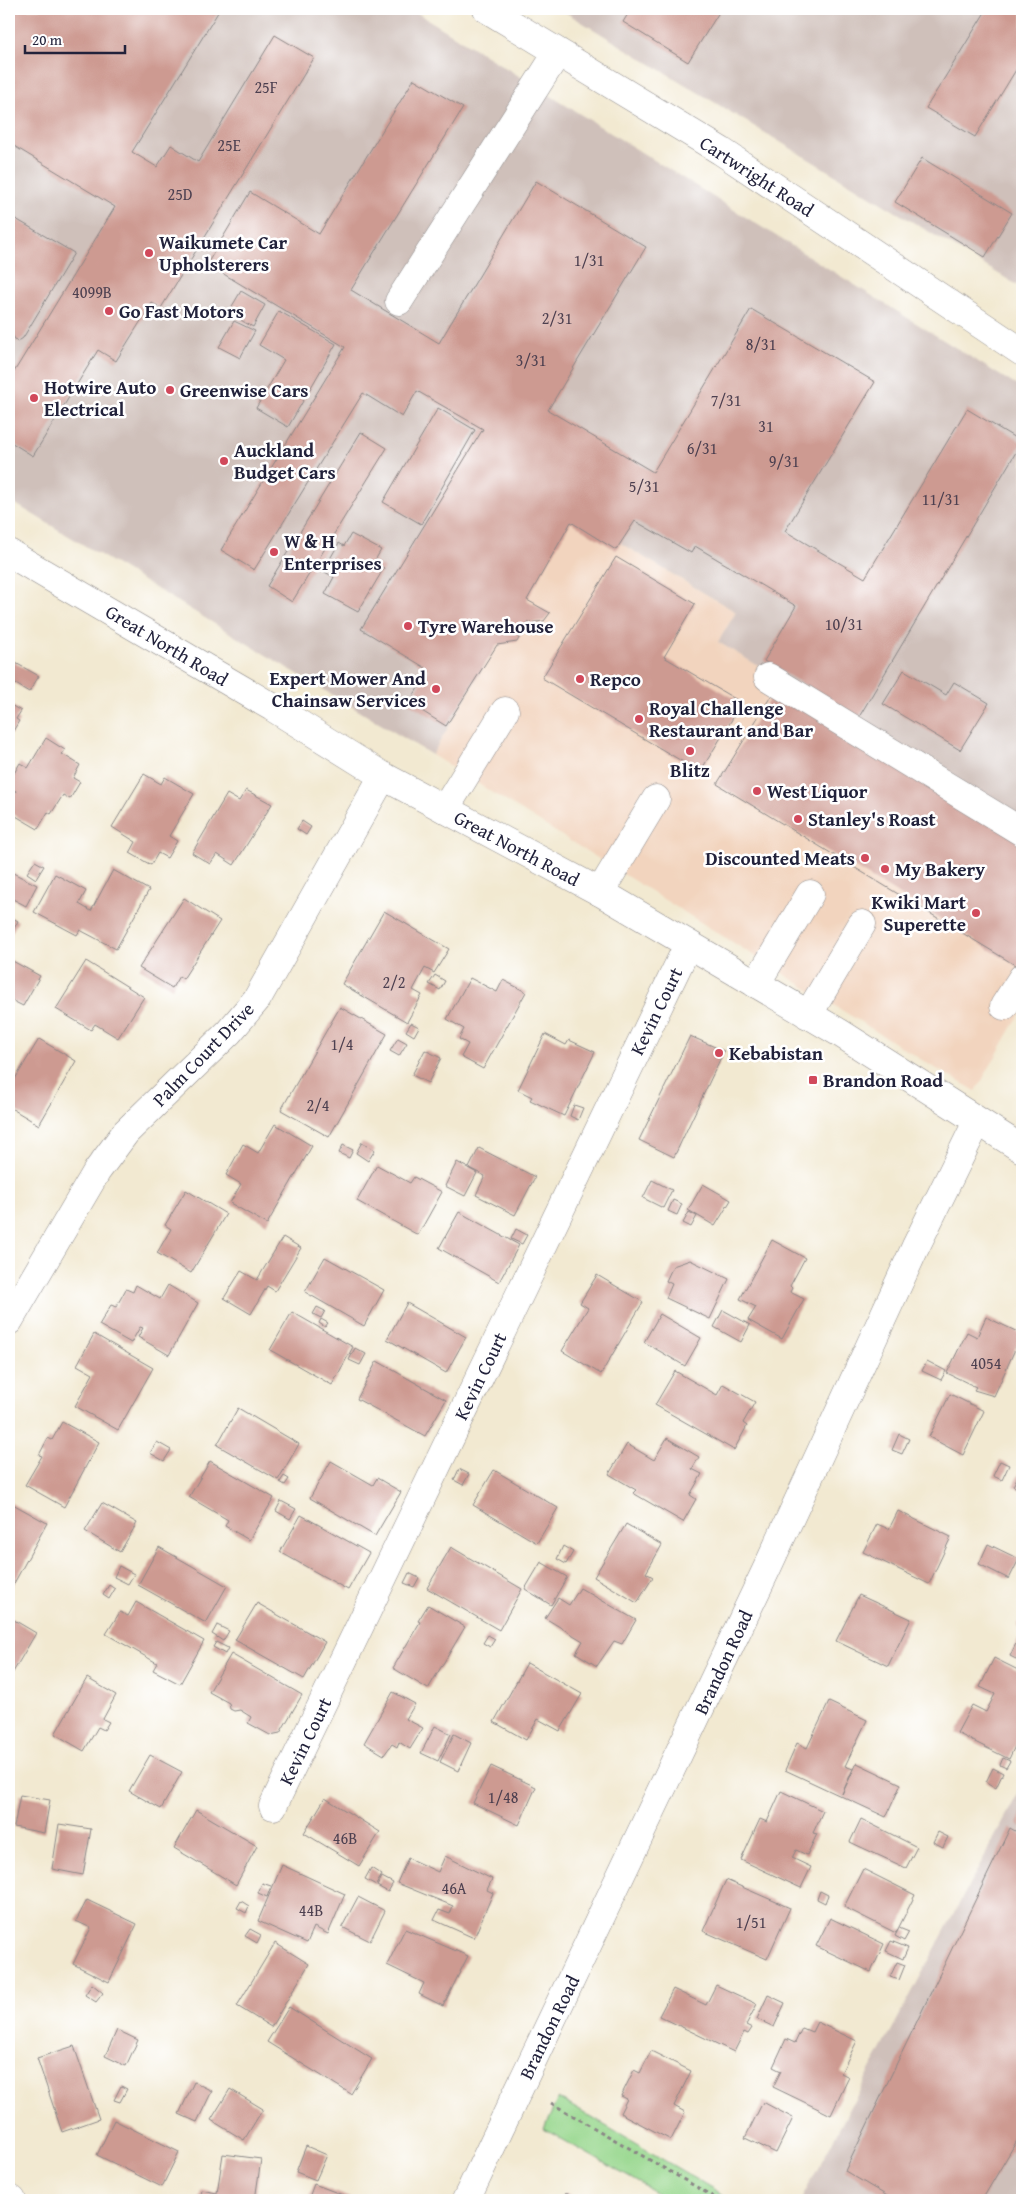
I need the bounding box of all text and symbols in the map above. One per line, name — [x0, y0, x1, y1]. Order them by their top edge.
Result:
scale bar — [25, 22, 125, 54]
text: 20 m — [32, 29, 63, 50]
house number: 25F — [254, 75, 278, 99]
street label: Cartwright Road — [694, 129, 820, 224]
house number: 25E — [217, 133, 241, 157]
house number: 25D — [167, 182, 193, 206]
place label: Waikumete Car Upholsterers — [159, 228, 288, 278]
marker: Waikumete Car Upholsterers — [143, 247, 155, 259]
house number: 1/31 — [574, 248, 604, 272]
house number: 4099B — [72, 280, 112, 304]
place label: Go Fast Motors — [119, 297, 244, 325]
marker: Go Fast Motors — [103, 305, 115, 317]
house number: 2/31 — [542, 306, 572, 330]
house number: 8/31 — [746, 332, 776, 356]
house number: 3/31 — [516, 348, 546, 372]
place label: Hotwire Auto Electrical — [44, 373, 156, 423]
place label: Greenwise Cars — [180, 376, 309, 404]
marker: Greenwise Cars — [164, 384, 176, 396]
house number: 7/31 — [711, 388, 741, 412]
marker: Hotwire Auto Electrical — [28, 392, 40, 404]
house number: 31 — [758, 414, 774, 438]
place label: Auckland Budget Cars — [234, 436, 336, 486]
house number: 6/31 — [687, 436, 717, 460]
house number: 9/31 — [769, 449, 799, 473]
marker: Auckland Budget Cars — [218, 455, 230, 467]
house number: 5/31 — [629, 474, 659, 498]
house number: 11/31 — [922, 487, 960, 511]
place label: W & H Enterprises — [284, 527, 382, 577]
marker: W & H Enterprises — [268, 546, 280, 558]
street label: Great North Road — [100, 597, 234, 693]
place label: Tyre Warehouse — [418, 612, 554, 640]
house number: 10/31 — [825, 612, 863, 636]
marker: Tyre Warehouse — [402, 620, 414, 632]
place label: Expert Mower And Chainsaw Services — [270, 664, 426, 714]
place label: Repco — [590, 665, 641, 693]
marker: Repco — [574, 673, 586, 685]
marker: Expert Mower And Chainsaw Services — [430, 683, 442, 695]
place label: Royal Challenge Restaurant and Bar — [649, 694, 814, 744]
marker: Royal Challenge Restaurant and Bar — [633, 713, 645, 725]
marker: Blitz — [684, 745, 696, 757]
place label: Blitz — [670, 756, 710, 784]
place label: West Liquor — [767, 777, 868, 805]
marker: West Liquor — [751, 785, 763, 797]
street label: Great North Road — [449, 803, 586, 893]
place label: Stanley's Roast — [808, 805, 937, 833]
marker: Stanley's Roast — [792, 813, 804, 825]
place label: Discounted Meats — [705, 844, 855, 872]
marker: Discounted Meats — [859, 852, 871, 864]
place label: My Bakery — [895, 855, 985, 883]
marker: My Bakery — [879, 863, 891, 875]
place label: Kwiki Mart Superette — [872, 888, 967, 938]
marker: Kwiki Mart Superette — [970, 907, 982, 919]
street label: Kevin Court — [623, 962, 689, 1060]
house number: 2/2 — [383, 970, 405, 994]
street label: Palm Court Drive — [146, 995, 260, 1113]
house number: 1/4 — [331, 1032, 354, 1056]
place label: Kebabistan — [729, 1039, 824, 1067]
marker: Kebabistan — [713, 1047, 725, 1059]
place label: Brandon Road — [823, 1066, 943, 1094]
marker: Brandon Road — [807, 1074, 819, 1086]
house number: 2/4 — [307, 1093, 330, 1117]
street label: Kevin Court — [447, 1327, 513, 1425]
house number: 4054 — [971, 1351, 1002, 1375]
street label: Brandon Road — [687, 1604, 760, 1719]
street label: Kevin Court — [272, 1692, 338, 1790]
house number: 1/48 — [488, 1785, 519, 1809]
house number: 46B — [333, 1826, 357, 1850]
house number: 46A — [441, 1876, 467, 1900]
house number: 44B — [299, 1898, 323, 1922]
house number: 1/51 — [736, 1910, 766, 1934]
street label: Brandon Road — [512, 1970, 587, 2084]

